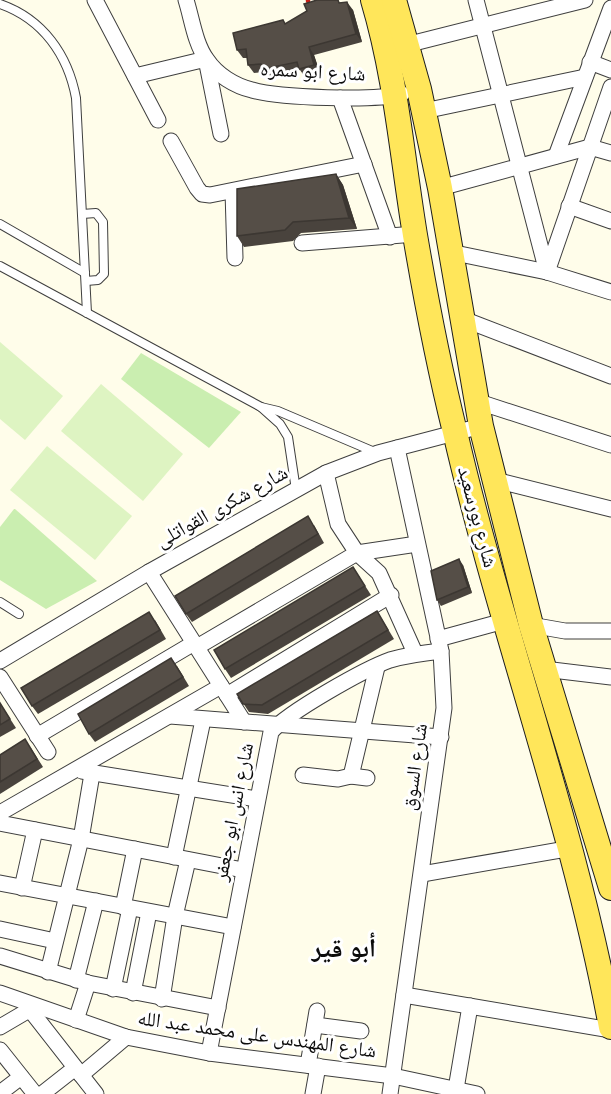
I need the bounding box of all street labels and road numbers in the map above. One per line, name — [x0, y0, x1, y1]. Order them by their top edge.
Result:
street label: شارع ابو سمره — [260, 54, 366, 90]
street label: شارع شكرى القواتلى — [150, 458, 294, 556]
street label: شارع بورسعيد — [449, 463, 505, 571]
street label: شارع السوق — [394, 722, 436, 812]
street label: شارع انس ابو جعفر — [206, 740, 262, 885]
street label: شارع المهندس على محمد عبد الله — [136, 1003, 378, 1067]

